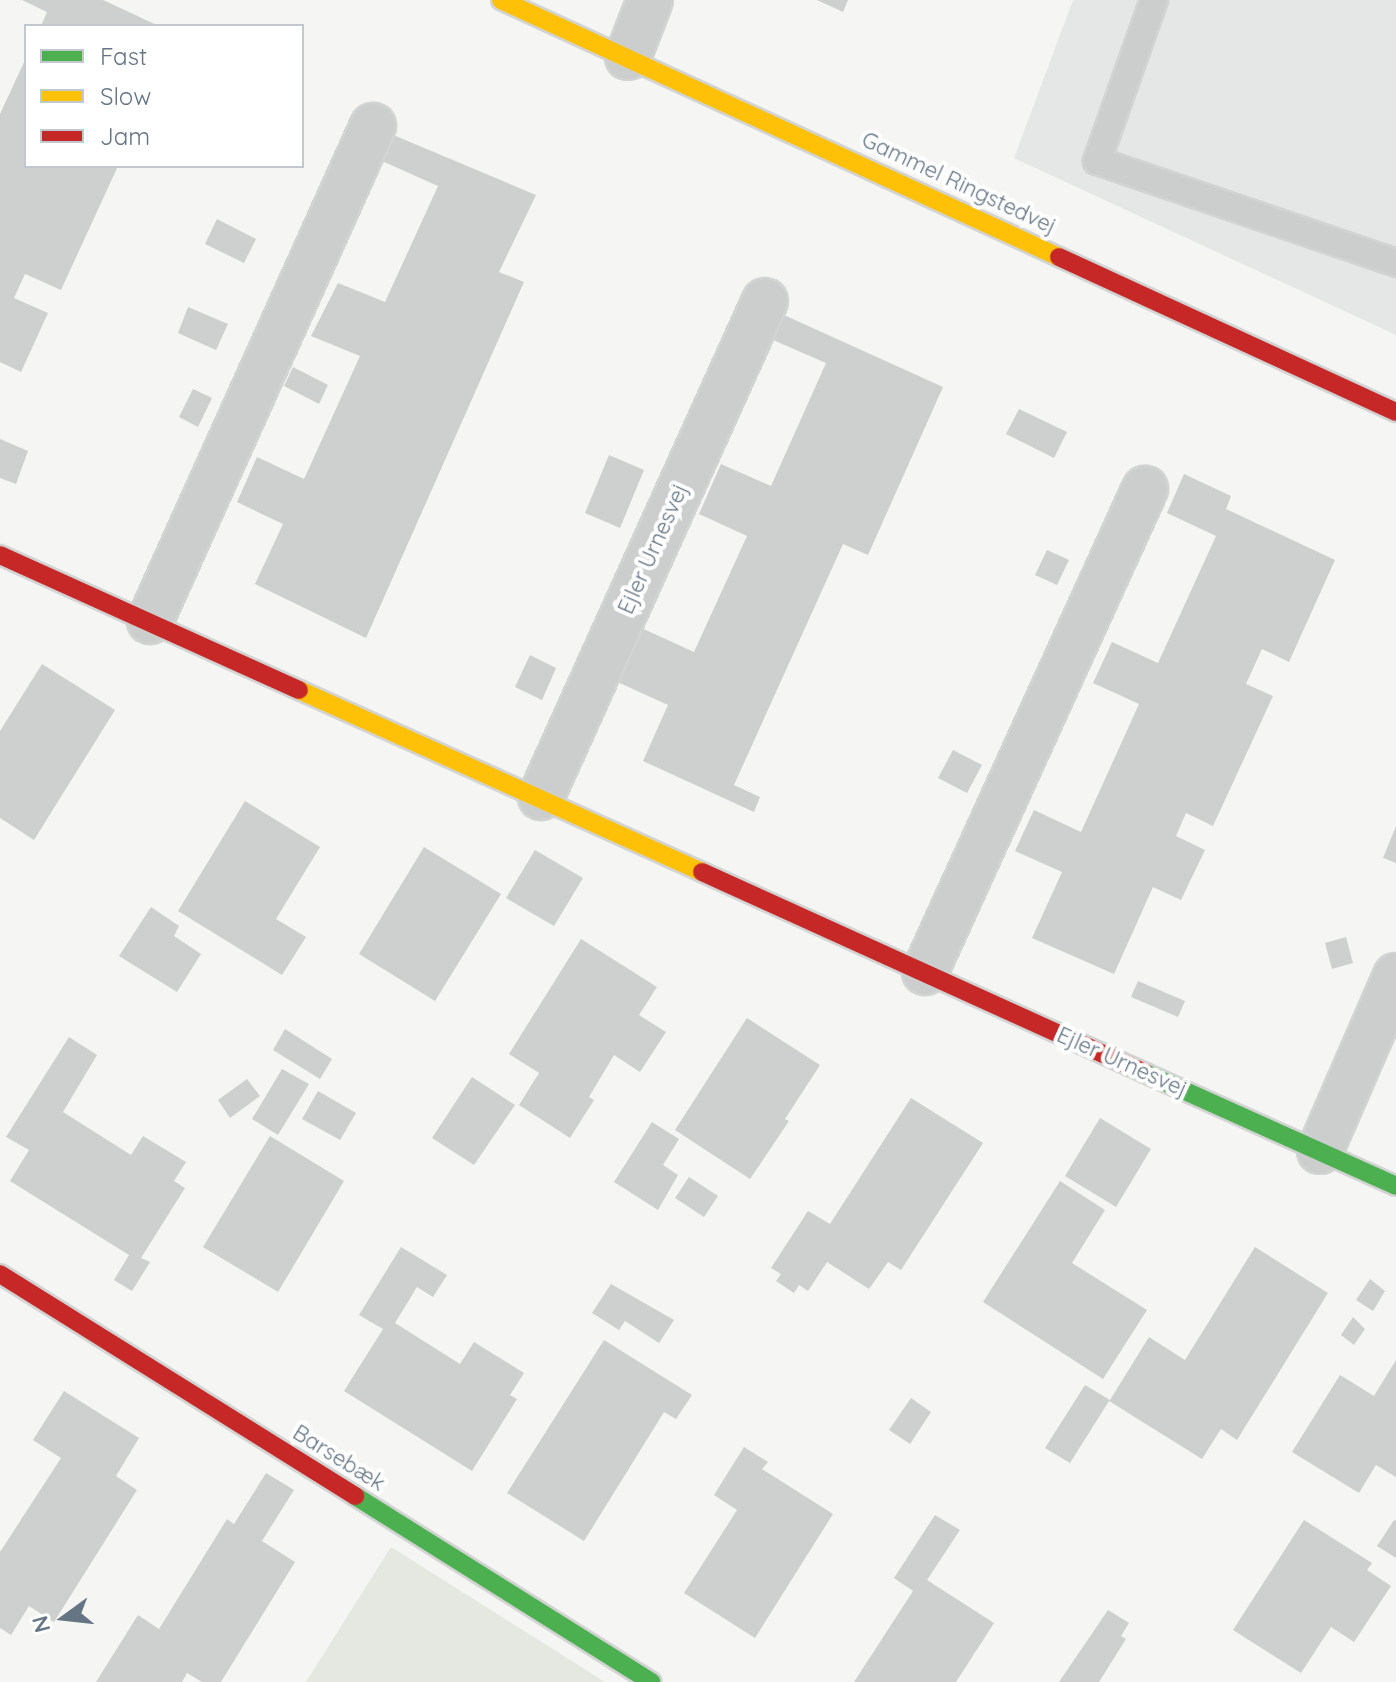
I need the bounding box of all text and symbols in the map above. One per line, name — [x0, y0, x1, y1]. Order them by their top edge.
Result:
legend — [24, 24, 304, 168]
text: Fast — [100, 41, 147, 71]
text: Slow — [100, 81, 151, 111]
text: Jam — [100, 121, 150, 151]
street label: Gammel Ringstedvej — [858, 126, 1060, 240]
street label: Ejler Urnesvej — [613, 480, 693, 618]
street label: Ejler Urnesvej — [1053, 1022, 1191, 1102]
street label: Barsebæk — [288, 1419, 390, 1497]
north arrow — [24, 1578, 104, 1658]
text: N — [25, 1613, 56, 1636]

